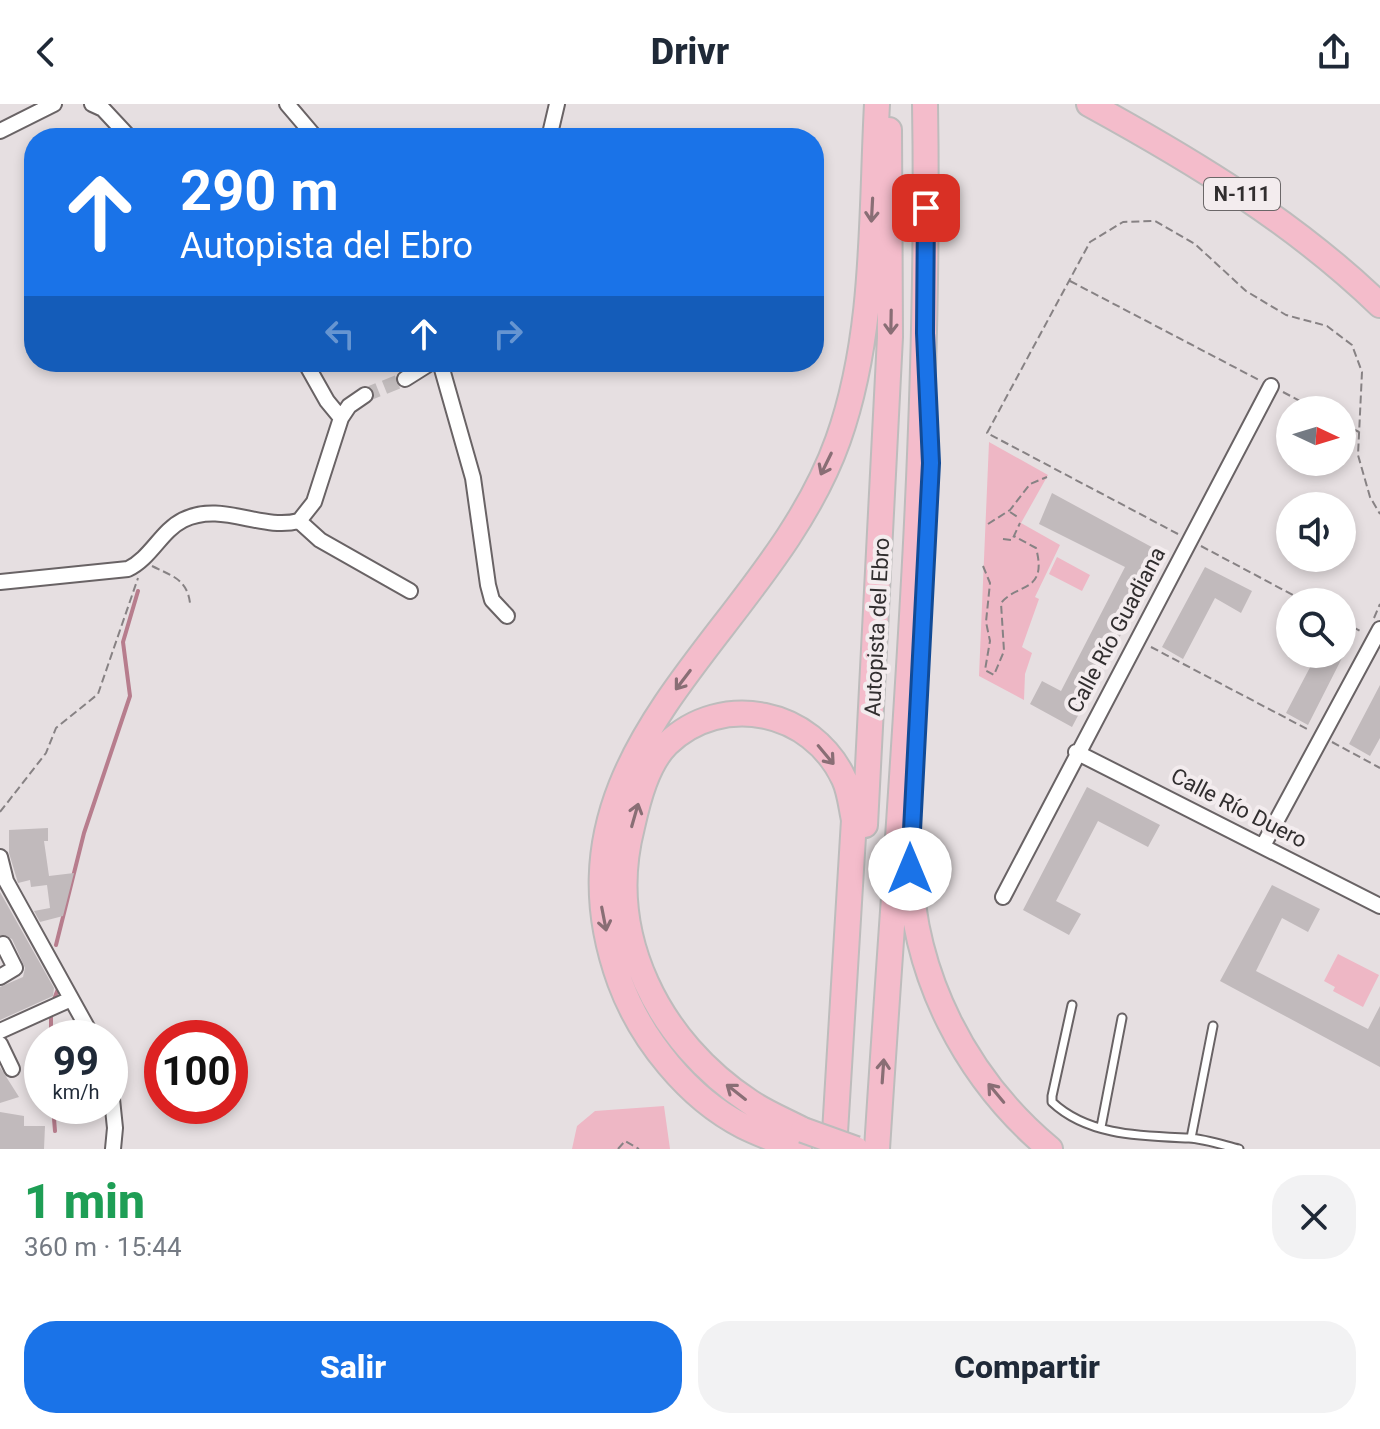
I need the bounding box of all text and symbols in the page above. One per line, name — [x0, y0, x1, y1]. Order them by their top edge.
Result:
icon: back — [24, 30, 68, 74]
icon: share — [1312, 30, 1356, 74]
text: Drivr — [651, 31, 729, 73]
text: 290 m — [180, 158, 339, 224]
icon: ahead — [48, 160, 152, 264]
pin — [892, 174, 960, 242]
road number: N-111 — [1204, 178, 1280, 210]
icon: arrive — [904, 186, 948, 230]
one-way arrow — [864, 196, 879, 223]
text: Autopista del Ebro — [180, 225, 473, 267]
one-way arrow — [883, 308, 898, 335]
icon: left — [318, 312, 362, 356]
icon: ahead — [402, 312, 446, 356]
icon: right — [486, 312, 530, 356]
north arrow — [1276, 396, 1356, 476]
map controls — [1276, 396, 1356, 668]
one-way arrow — [818, 451, 834, 475]
button: sound — [1276, 492, 1356, 572]
street label: Autopista del Ebro — [860, 537, 894, 717]
street label: Calle Río Guadiana — [1062, 543, 1170, 717]
button: search — [1276, 588, 1356, 668]
one-way arrow — [675, 669, 692, 690]
one-way arrow — [817, 744, 835, 765]
street label: Calle Río Duero — [1167, 763, 1311, 853]
one-way arrow — [628, 802, 643, 828]
position arrow — [868, 827, 952, 911]
one-way arrow — [598, 906, 613, 931]
speed limit sign: 100 — [144, 1020, 248, 1124]
text: 99 — [53, 1038, 99, 1085]
one-way arrow — [876, 1058, 891, 1085]
text: km/h — [53, 1080, 99, 1104]
one-way arrow — [726, 1083, 747, 1100]
one-way arrow — [987, 1084, 1005, 1104]
text: 1 min — [24, 1173, 145, 1230]
button: close — [1272, 1175, 1356, 1259]
text: 360 m · 15:44 — [24, 1232, 182, 1262]
button: Salir — [24, 1321, 682, 1413]
button: Compartir — [698, 1321, 1356, 1413]

